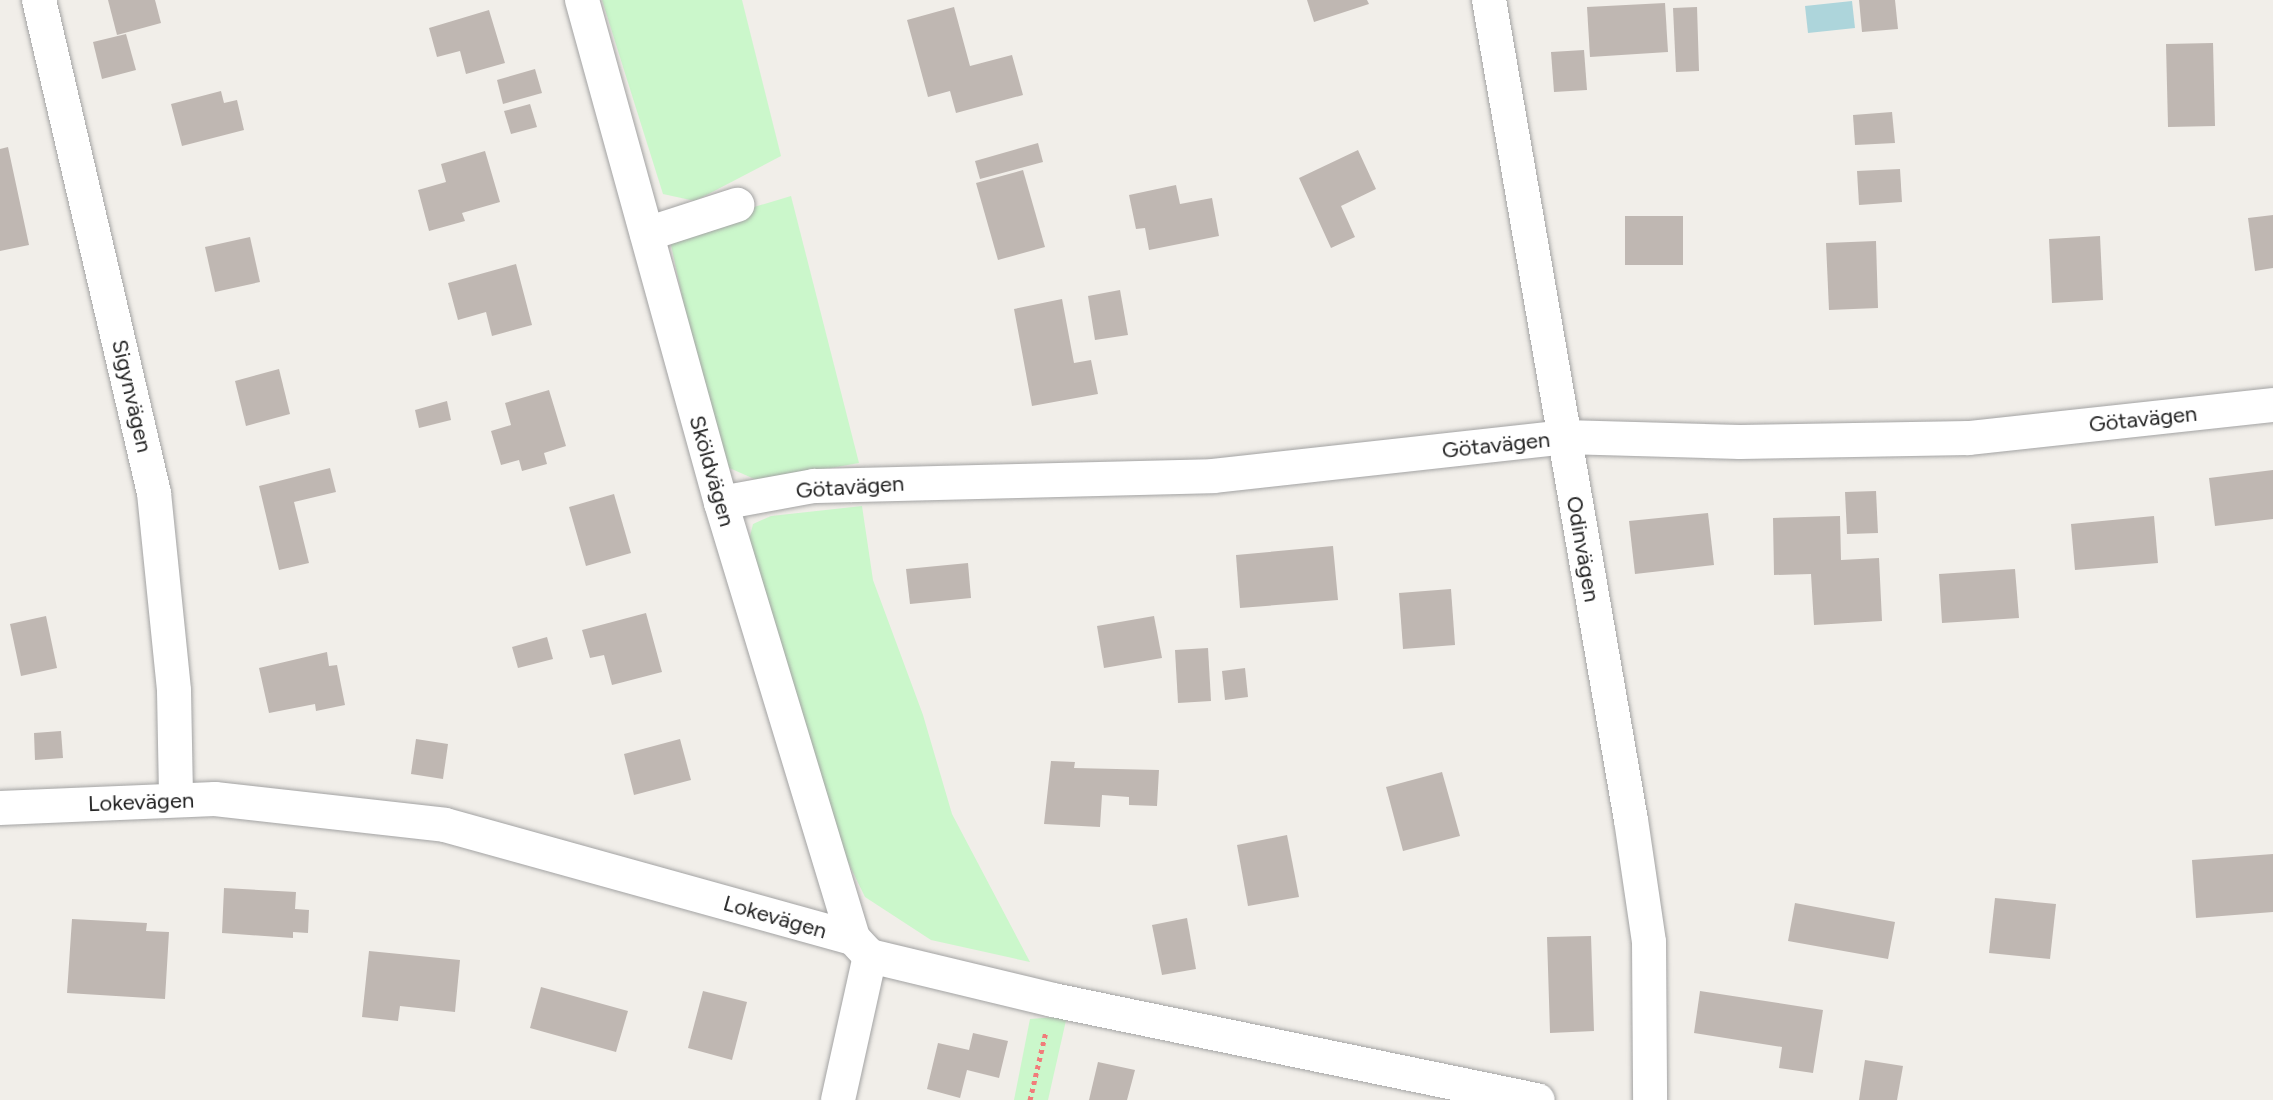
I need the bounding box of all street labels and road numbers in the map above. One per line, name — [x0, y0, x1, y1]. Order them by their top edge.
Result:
street label: Sigynvägen — [106, 337, 158, 455]
street label: Götavägen — [2088, 400, 2198, 438]
street label: Sköldvägen — [684, 412, 740, 530]
street label: Götavägen — [1441, 426, 1551, 464]
street label: Götavägen — [795, 470, 905, 504]
street label: Odinvägen — [1561, 494, 1605, 604]
street label: Lokevägen — [87, 787, 195, 817]
street label: Lokevägen — [720, 890, 830, 944]

